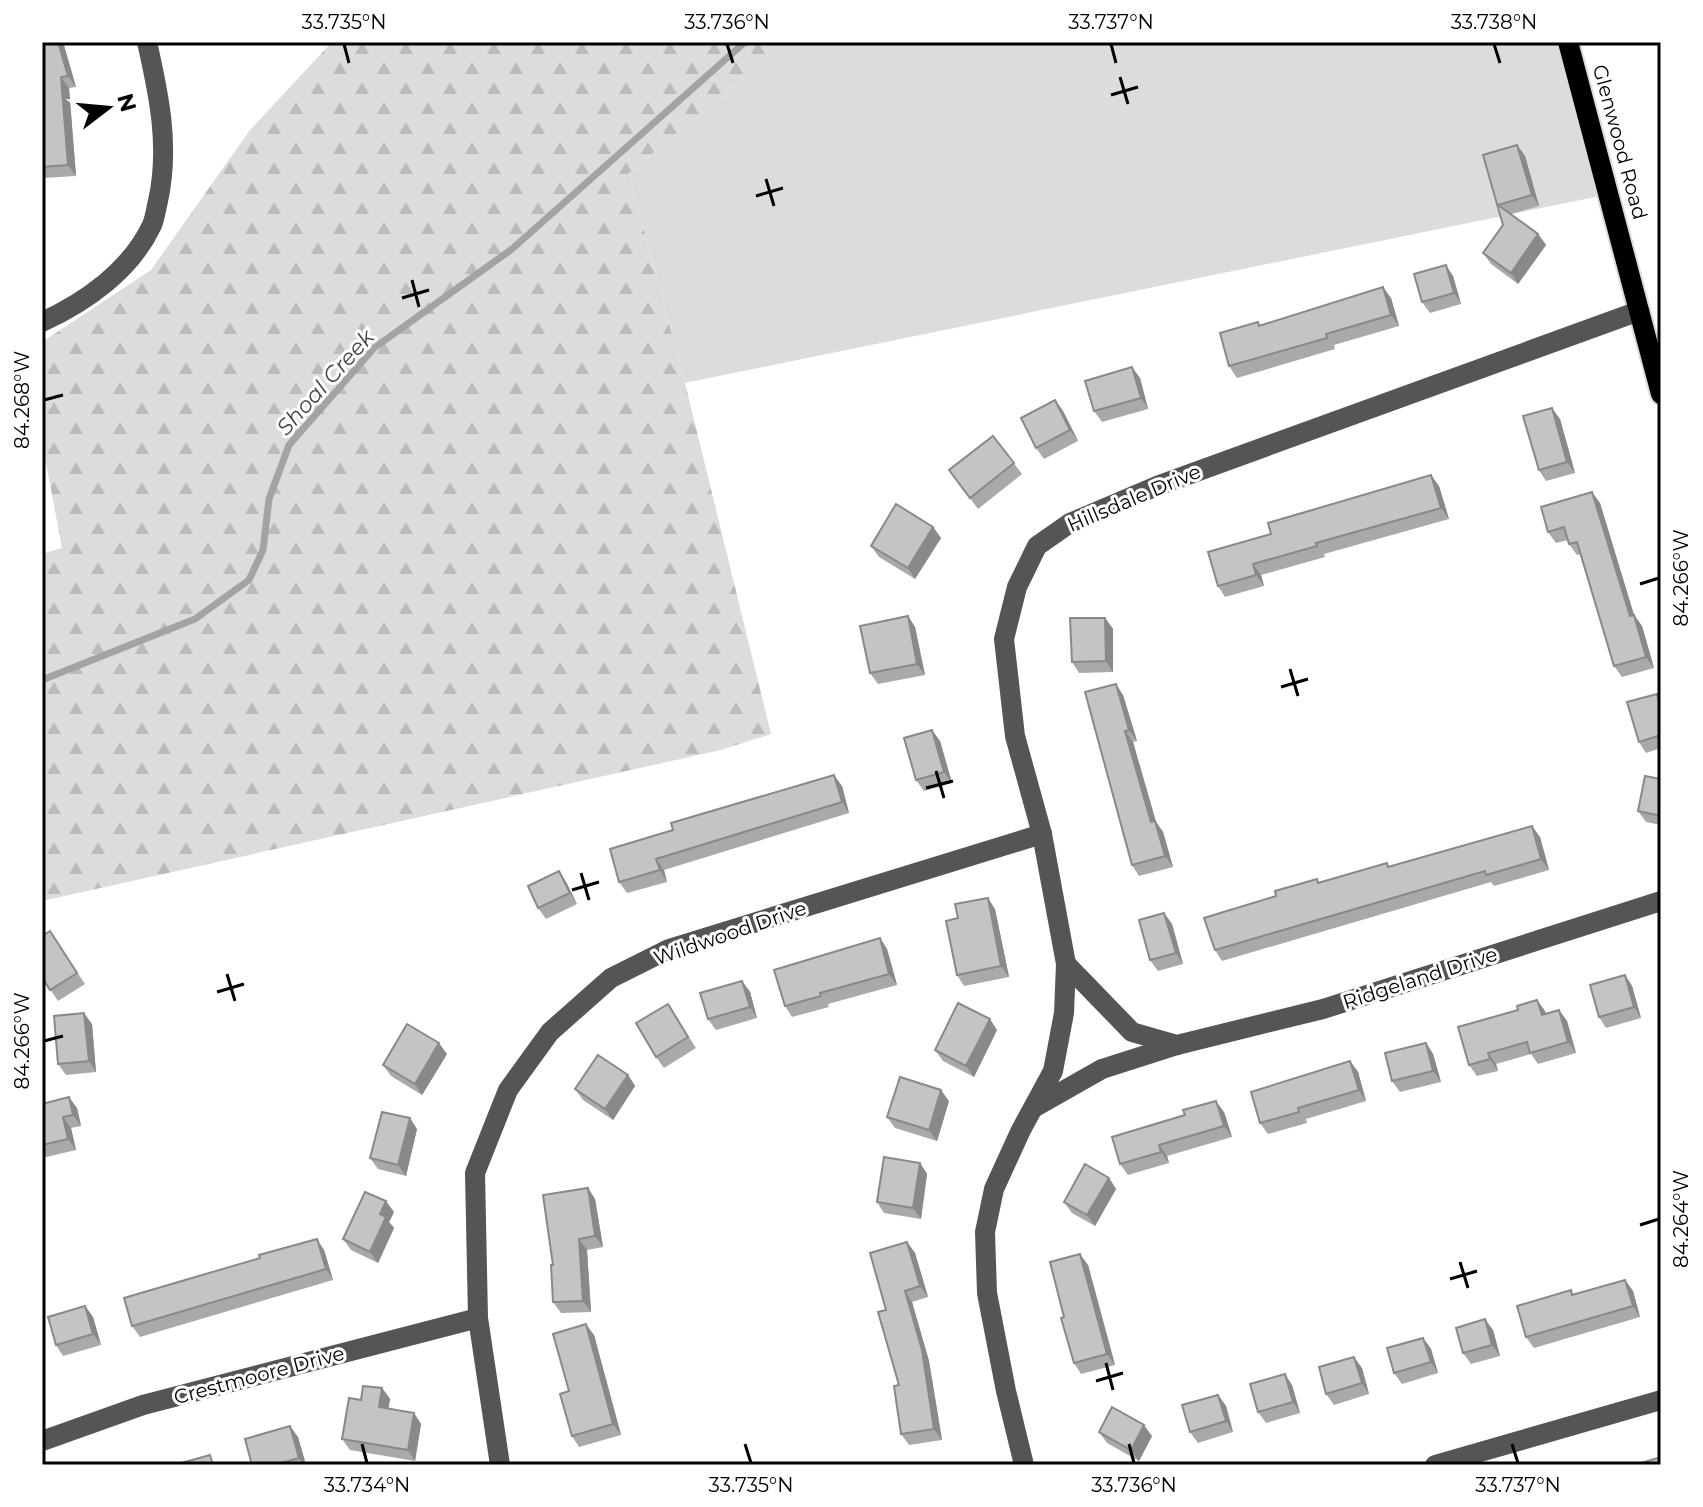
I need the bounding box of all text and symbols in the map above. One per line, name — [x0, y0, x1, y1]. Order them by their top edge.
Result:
text: 33.735°N — [302, 10, 386, 34]
text: 33.736°N — [684, 10, 770, 34]
text: 33.737°N — [1068, 10, 1154, 34]
text: 33.738°N — [1451, 10, 1537, 34]
street label: Glenwood Road — [1588, 62, 1652, 222]
north arrow — [68, 68, 148, 148]
text: N — [111, 90, 142, 115]
water label: Shoal Creek — [271, 323, 380, 441]
text: 84.268°W — [10, 351, 34, 449]
street label: Hillsdale Drive — [1064, 459, 1204, 537]
text: 84.266°W — [1669, 529, 1693, 627]
street label: Wildwood Drive — [651, 896, 809, 970]
street label: Ridgeland Drive — [1340, 942, 1500, 1014]
text: 84.266°W — [10, 992, 34, 1090]
text: 84.264°W — [1669, 1170, 1693, 1268]
street label: Crestmoore Drive — [171, 1341, 347, 1409]
text: 33.734°N — [324, 1473, 410, 1497]
text: 33.735°N — [709, 1473, 793, 1497]
text: 33.736°N — [1091, 1473, 1177, 1497]
text: 33.737°N — [1475, 1473, 1561, 1497]

